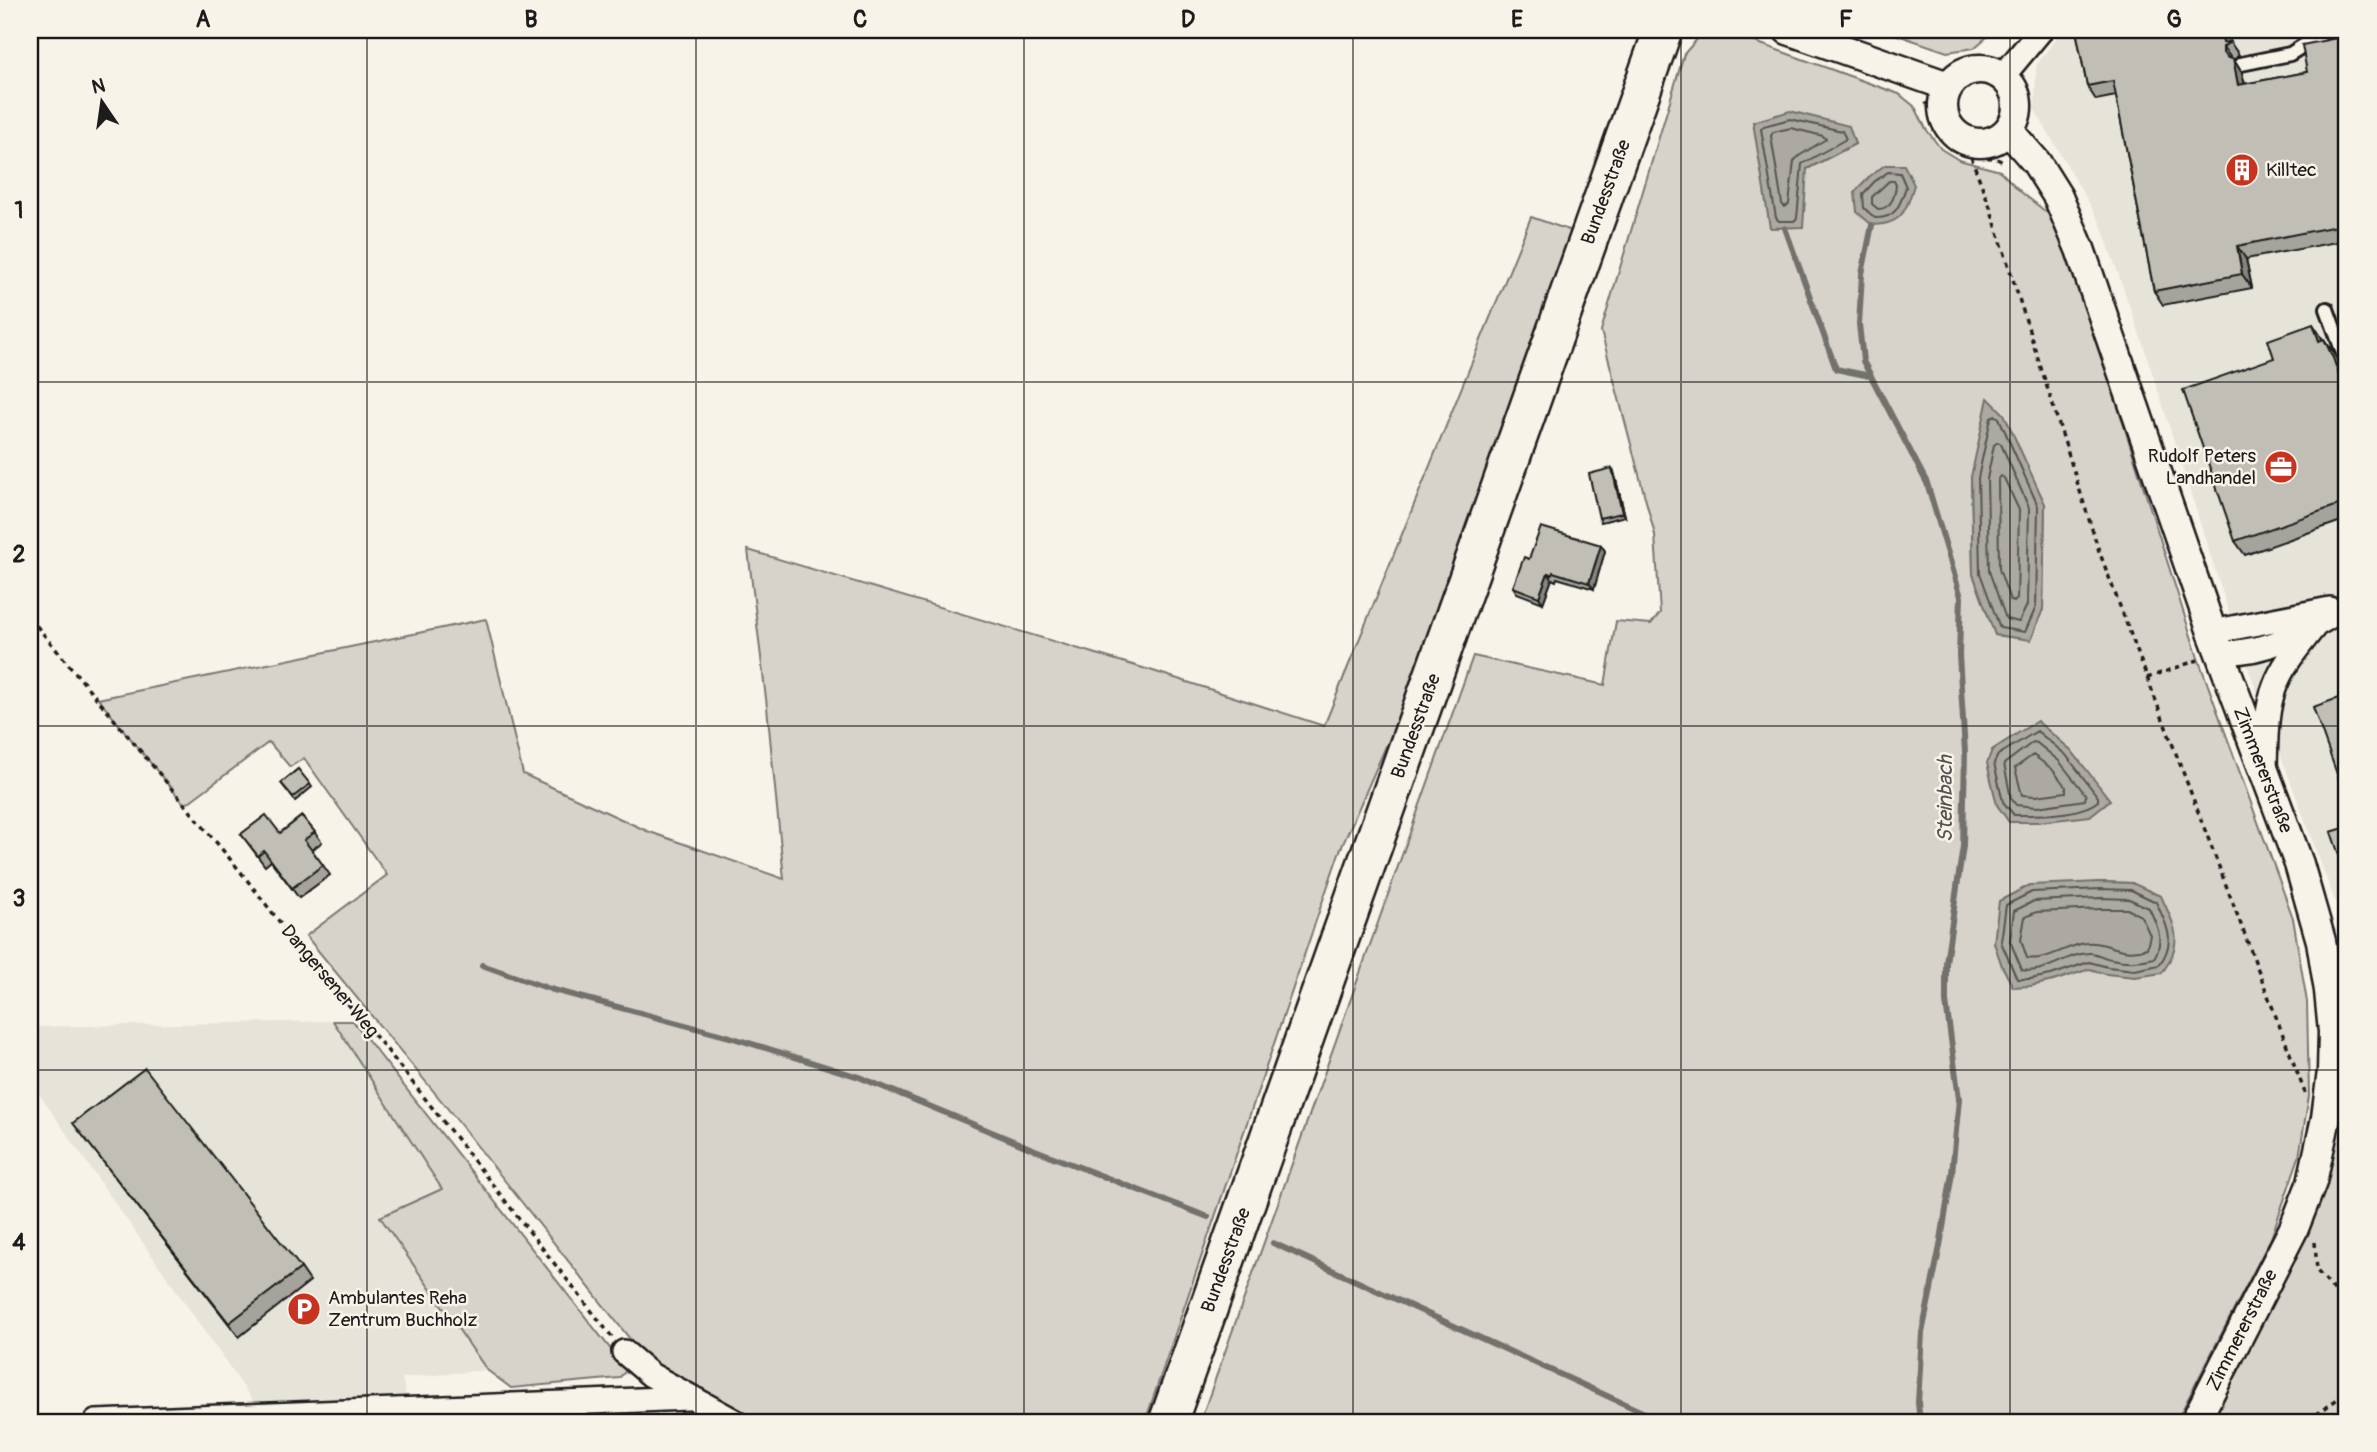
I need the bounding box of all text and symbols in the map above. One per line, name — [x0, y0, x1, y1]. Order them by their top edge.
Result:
text: A — [196, 5, 211, 34]
text: B — [524, 5, 538, 34]
text: C — [853, 5, 867, 34]
text: D — [1181, 5, 1195, 34]
text: E — [1511, 5, 1523, 34]
text: F — [1839, 5, 1853, 34]
text: G — [2166, 5, 2182, 34]
north arrow — [66, 66, 136, 136]
text: N — [89, 73, 108, 100]
street label: Bundesstraße — [1576, 136, 1636, 248]
building icon: Killtec — [2223, 151, 2261, 189]
place label: Killtec — [2266, 158, 2317, 182]
text: 1 — [15, 196, 24, 225]
place label: Rudolf Peters Landhandel — [2148, 444, 2256, 490]
office icon: Rudolf Peters Landhandel — [2262, 448, 2300, 486]
text: 2 — [13, 540, 26, 569]
street label: Bundesstraße — [1386, 670, 1446, 782]
street label: Zimmererstraße — [2228, 704, 2298, 837]
water label: Steinbach — [1932, 754, 1959, 843]
text: 3 — [13, 884, 25, 913]
street label: Dangersener Weg — [276, 920, 384, 1042]
street label: Bundesstraße — [1196, 1204, 1256, 1316]
text: 4 — [12, 1228, 26, 1257]
street label: Zimmererstraße — [2201, 1265, 2283, 1395]
place label: Ambulantes Reha Zentrum Buchholz — [328, 1286, 477, 1332]
parking icon: Ambulantes Reha Zentrum Buchholz — [285, 1290, 323, 1328]

